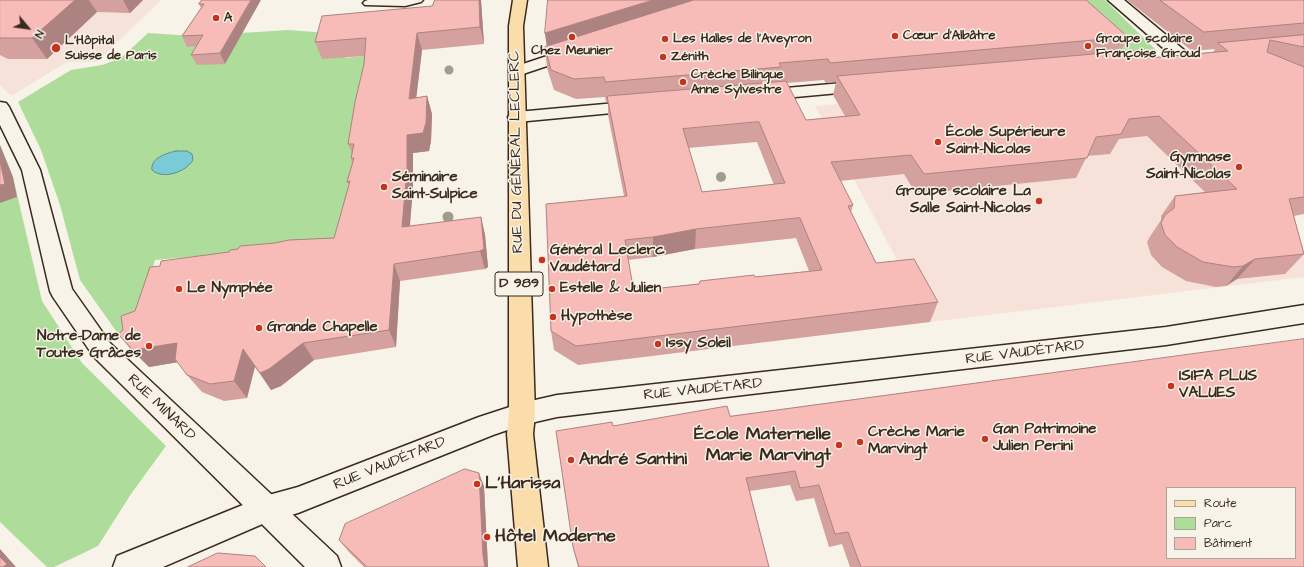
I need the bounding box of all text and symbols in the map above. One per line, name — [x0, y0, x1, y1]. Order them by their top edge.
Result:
north arrow — [8, 8, 48, 48]
place label: A — [224, 10, 232, 26]
marker: A — [211, 13, 221, 23]
text: N — [31, 27, 47, 41]
place label: Cœur d'Albâtre — [903, 28, 996, 44]
place label: Les Halles de l'Aveyron — [673, 31, 811, 47]
marker: Cœur d'Albâtre — [890, 31, 900, 41]
place label: Groupe scolaire Françoise Giroud — [1096, 31, 1200, 62]
marker: Chez Meunier — [567, 32, 577, 42]
place label: L'Hôpital Suisse de Paris — [65, 33, 157, 64]
marker: Les Halles de l'Aveyron — [660, 34, 670, 44]
marker: Groupe scolaire Françoise Giroud — [1083, 41, 1093, 51]
marker: L'Hôpital Suisse de Paris — [50, 42, 62, 54]
place label: Chez Meunier — [531, 43, 613, 59]
place label: Zénith — [671, 49, 708, 65]
street label: RUE DU GÉNÉRAL LECLERC — [506, 50, 528, 254]
marker: Zénith — [658, 52, 668, 62]
place label: Crèche Bilingue Anne Sylvestre — [691, 67, 783, 98]
marker: Crèche Bilingue Anne Sylvestre — [678, 77, 688, 87]
place label: École Supérieure Saint-Nicolas — [946, 124, 1066, 159]
marker: École Supérieure Saint-Nicolas — [933, 137, 943, 147]
place label: Gymnase Saint-Nicolas — [1146, 149, 1231, 184]
marker: Gymnase Saint-Nicolas — [1234, 162, 1244, 172]
place label: Séminaire Saint-Sulpice — [392, 169, 478, 204]
marker: Séminaire Saint-Sulpice — [379, 182, 389, 192]
place label: Groupe scolaire La Salle Saint-Nicolas — [896, 183, 1031, 218]
marker: Groupe scolaire La Salle Saint-Nicolas — [1034, 196, 1044, 206]
place label: Général Leclerc Vaudétard — [550, 242, 665, 277]
marker: Général Leclerc Vaudétard — [537, 255, 547, 265]
road number: D 989 — [495, 272, 543, 296]
place label: Le Nymphée — [187, 280, 273, 298]
place label: Estelle & Julien — [560, 280, 661, 298]
marker: Le Nymphée — [174, 284, 184, 294]
marker: Estelle & Julien — [547, 284, 557, 294]
place label: Hypothèse — [561, 308, 632, 326]
marker: Hypothèse — [548, 312, 558, 322]
place label: Grande Chapelle — [267, 319, 378, 337]
marker: Grande Chapelle — [254, 323, 264, 333]
place label: Notre-Dame de Toutes Grâces — [36, 328, 141, 363]
place label: Issy Soleil — [666, 335, 731, 353]
street label: RUE VAUDÉTARD — [965, 337, 1085, 369]
marker: Issy Soleil — [653, 339, 663, 349]
marker: Notre-Dame de Toutes Grâces — [144, 341, 154, 351]
place label: ISIFA PLUS VALUES — [1179, 368, 1257, 403]
street label: RUE MINARD — [123, 371, 199, 445]
street label: RUE VAUDÉTARD — [643, 375, 763, 405]
marker: ISIFA PLUS VALUES — [1166, 381, 1176, 391]
place label: Gan Patrimoine Julien Perini — [993, 421, 1096, 456]
place label: École Maternelle Marie Marvingt — [694, 424, 831, 466]
place label: Crèche Marie Marvingt — [868, 424, 965, 459]
street label: RUE VAUDÉTARD — [331, 433, 449, 495]
marker: Gan Patrimoine Julien Perini — [980, 434, 990, 444]
marker: Crèche Marie Marvingt — [855, 437, 865, 447]
marker: École Maternelle Marie Marvingt — [834, 440, 844, 450]
place label: André Santini — [579, 449, 687, 471]
marker: André Santini — [566, 455, 576, 465]
place label: L'Harissa — [485, 473, 560, 495]
marker: L'Harissa — [472, 479, 482, 489]
legend — [1166, 487, 1296, 559]
text: Route — [1204, 495, 1237, 512]
text: Parc — [1204, 515, 1232, 532]
place label: Hôtel Moderne — [495, 526, 616, 548]
marker: Hôtel Moderne — [482, 532, 492, 542]
text: Bâtiment — [1204, 535, 1252, 552]

